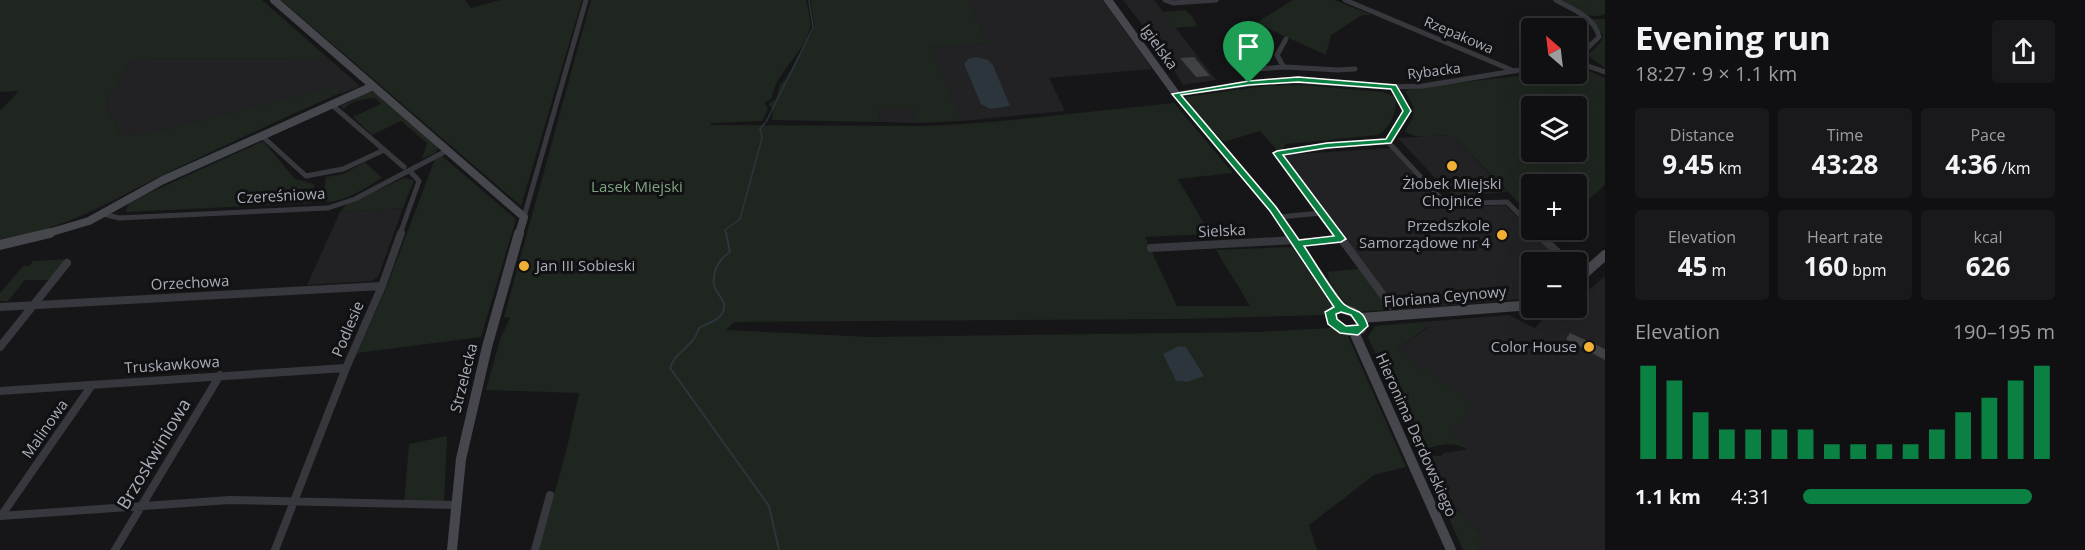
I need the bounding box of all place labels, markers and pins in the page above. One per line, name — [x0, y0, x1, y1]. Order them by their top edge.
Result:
pin — [1223, 21, 1274, 83]
marker: Żłobek Miejski Chojnice — [1445, 159, 1459, 173]
place label: Żłobek Miejski Chojnice — [1402, 173, 1502, 210]
place label: Przedszkole Samorządowe nr 4 — [1359, 215, 1490, 252]
marker: Przedszkole Samorządowe nr 4 — [1495, 228, 1509, 242]
place label: Jan III Sobieski — [534, 255, 635, 275]
marker: Jan III Sobieski — [517, 259, 531, 273]
place label: Color House — [1491, 336, 1577, 356]
marker: Color House — [1582, 340, 1596, 354]

